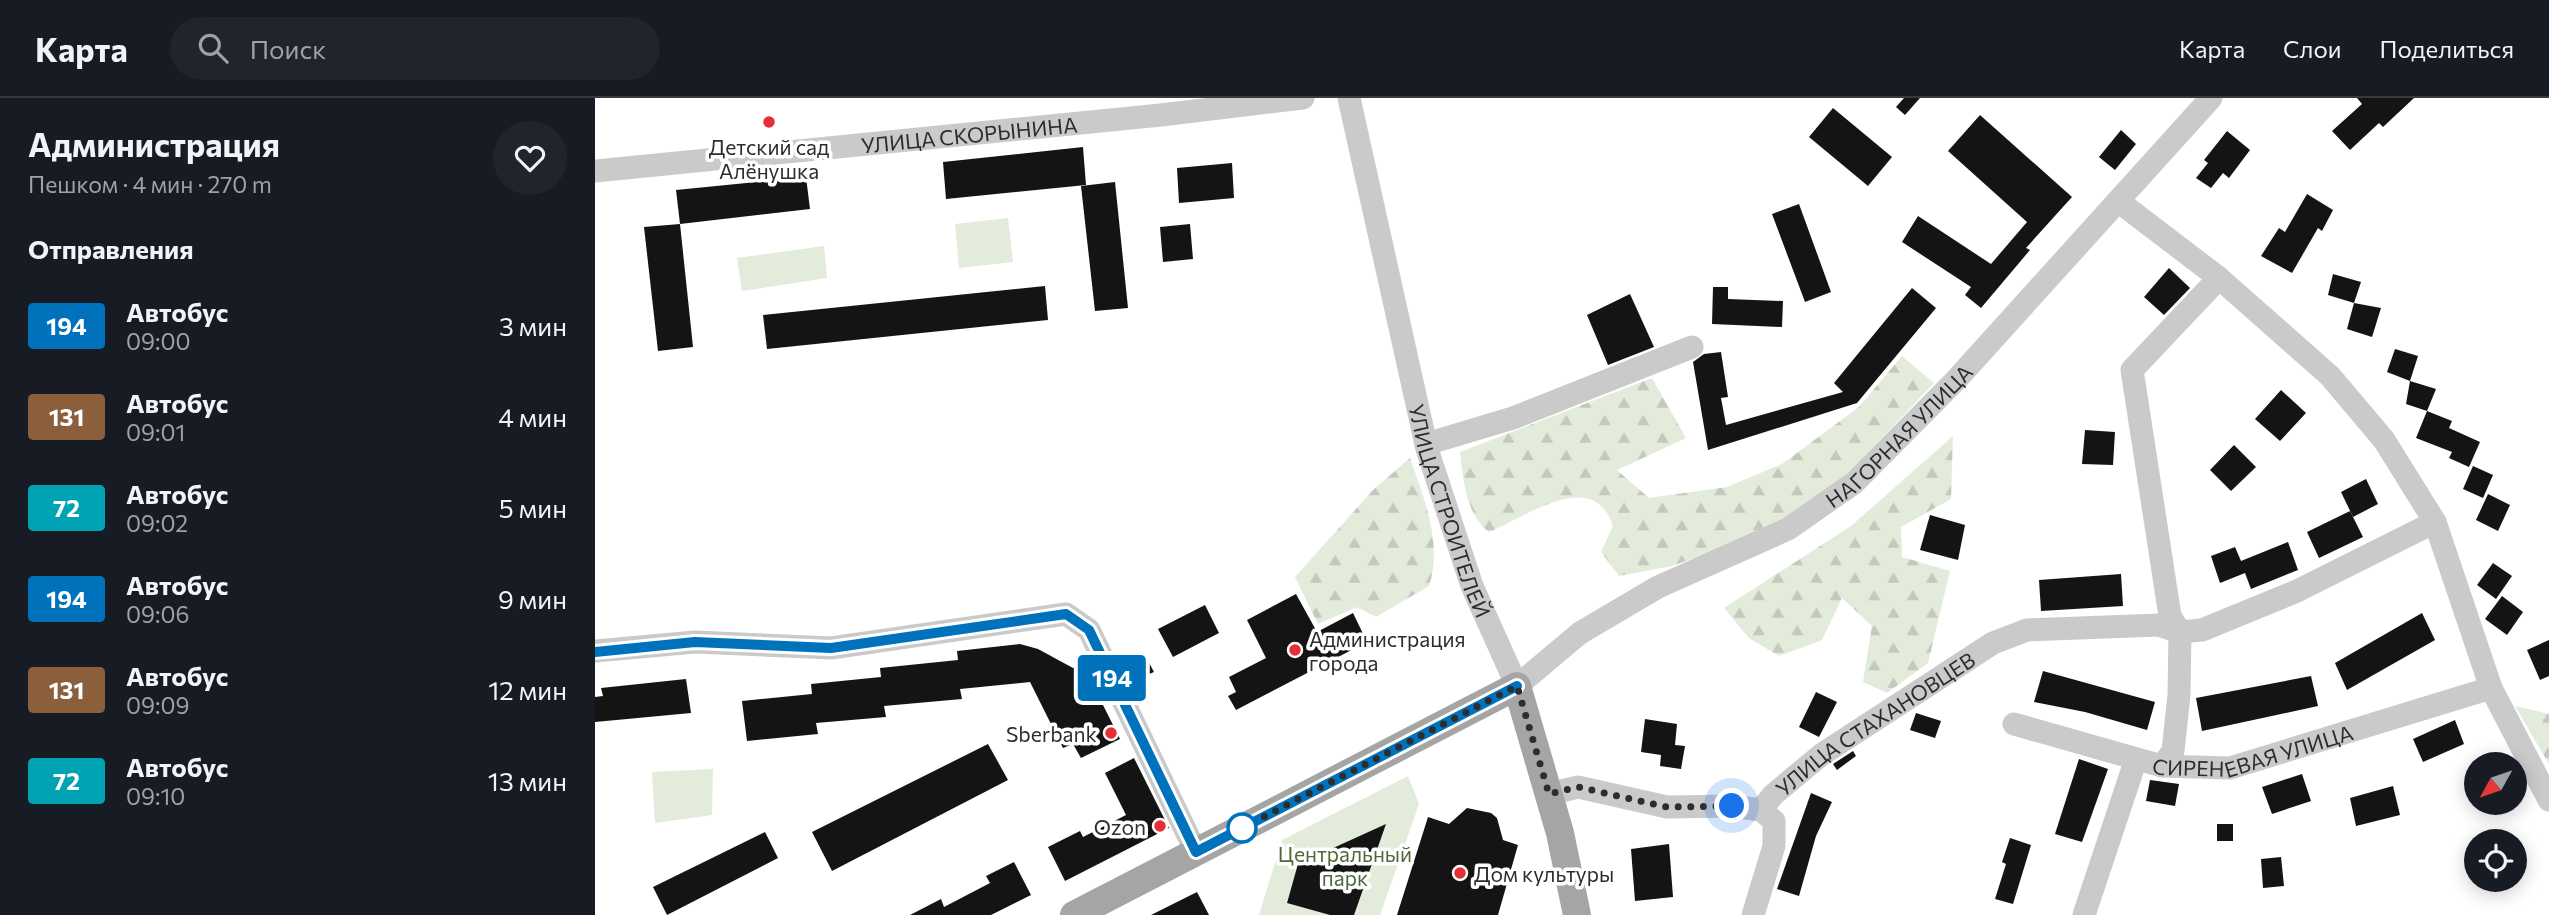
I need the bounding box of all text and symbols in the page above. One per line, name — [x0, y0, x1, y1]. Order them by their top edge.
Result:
search box — [170, 17, 660, 80]
text: Карта — [35, 28, 128, 69]
icon: search — [194, 29, 232, 67]
text: Поиск — [250, 33, 326, 64]
text: Карта — [2179, 34, 2245, 63]
text: Слои — [2283, 34, 2341, 63]
text: Поделиться — [2379, 34, 2514, 63]
street label: УЛИЦА СКОРЫНИНА — [860, 111, 1078, 157]
marker: Детский сад Алёнушка — [761, 114, 777, 130]
button: heart — [493, 121, 567, 195]
text: Администрация — [28, 123, 280, 164]
place label: Детский сад Алёнушка — [709, 134, 829, 183]
text: Пешком · 4 мин · 270 m — [28, 170, 272, 198]
text: Отправления — [28, 233, 194, 264]
text: Автобус — [126, 296, 228, 327]
text: 3 мин — [499, 310, 567, 341]
text: 194 — [46, 311, 87, 340]
text: 09:00 — [126, 327, 190, 355]
street label: НАГОРНАЯ УЛИЦА — [1820, 359, 1977, 512]
text: Автобус — [126, 387, 228, 418]
text: 4 мин — [498, 401, 567, 432]
text: 131 — [49, 402, 84, 431]
street label: УЛИЦА СТРОИТЕЛЕЙ — [1405, 402, 1497, 621]
text: 09:01 — [126, 418, 185, 446]
text: Автобус — [126, 478, 228, 509]
text: 5 мин — [499, 492, 567, 523]
text: 72 — [53, 493, 80, 522]
text: 09:02 — [126, 509, 188, 537]
text: Автобус — [126, 569, 228, 600]
text: 9 мин — [498, 583, 567, 614]
text: 194 — [46, 584, 87, 613]
text: 09:06 — [126, 600, 189, 628]
place label: Администрация города — [1309, 626, 1466, 675]
marker: Администрация города — [1287, 642, 1303, 658]
street label: УЛИЦА СТАХАНОВЦЕВ — [1770, 646, 1979, 800]
line badge: 194 — [1072, 655, 1152, 701]
text: Автобус — [126, 660, 228, 691]
text: 194 — [1092, 663, 1132, 692]
text: 12 мин — [488, 674, 567, 705]
text: 131 — [49, 675, 84, 704]
text: 09:09 — [126, 691, 189, 719]
street label: СИРЕНЕВАЯ УЛИЦА — [2150, 719, 2356, 782]
place label: Sberbank — [1006, 721, 1097, 746]
marker: Sberbank — [1103, 725, 1119, 741]
text: Автобус — [126, 751, 228, 782]
north arrow — [2464, 752, 2527, 816]
map controls — [2464, 752, 2527, 892]
text: 13 мин — [488, 765, 567, 796]
text: 72 — [53, 766, 80, 795]
text: 09:10 — [126, 782, 185, 810]
your location — [1714, 788, 1749, 823]
unlabelled marker — [1227, 813, 1257, 843]
place label: Ozon — [1094, 814, 1146, 839]
marker: Ozon — [1152, 818, 1168, 834]
button: locate — [2464, 829, 2527, 892]
park label: Центральный парк — [1278, 841, 1412, 890]
place label: Дом культуры — [1474, 861, 1614, 886]
marker: Дом культуры — [1452, 865, 1468, 881]

